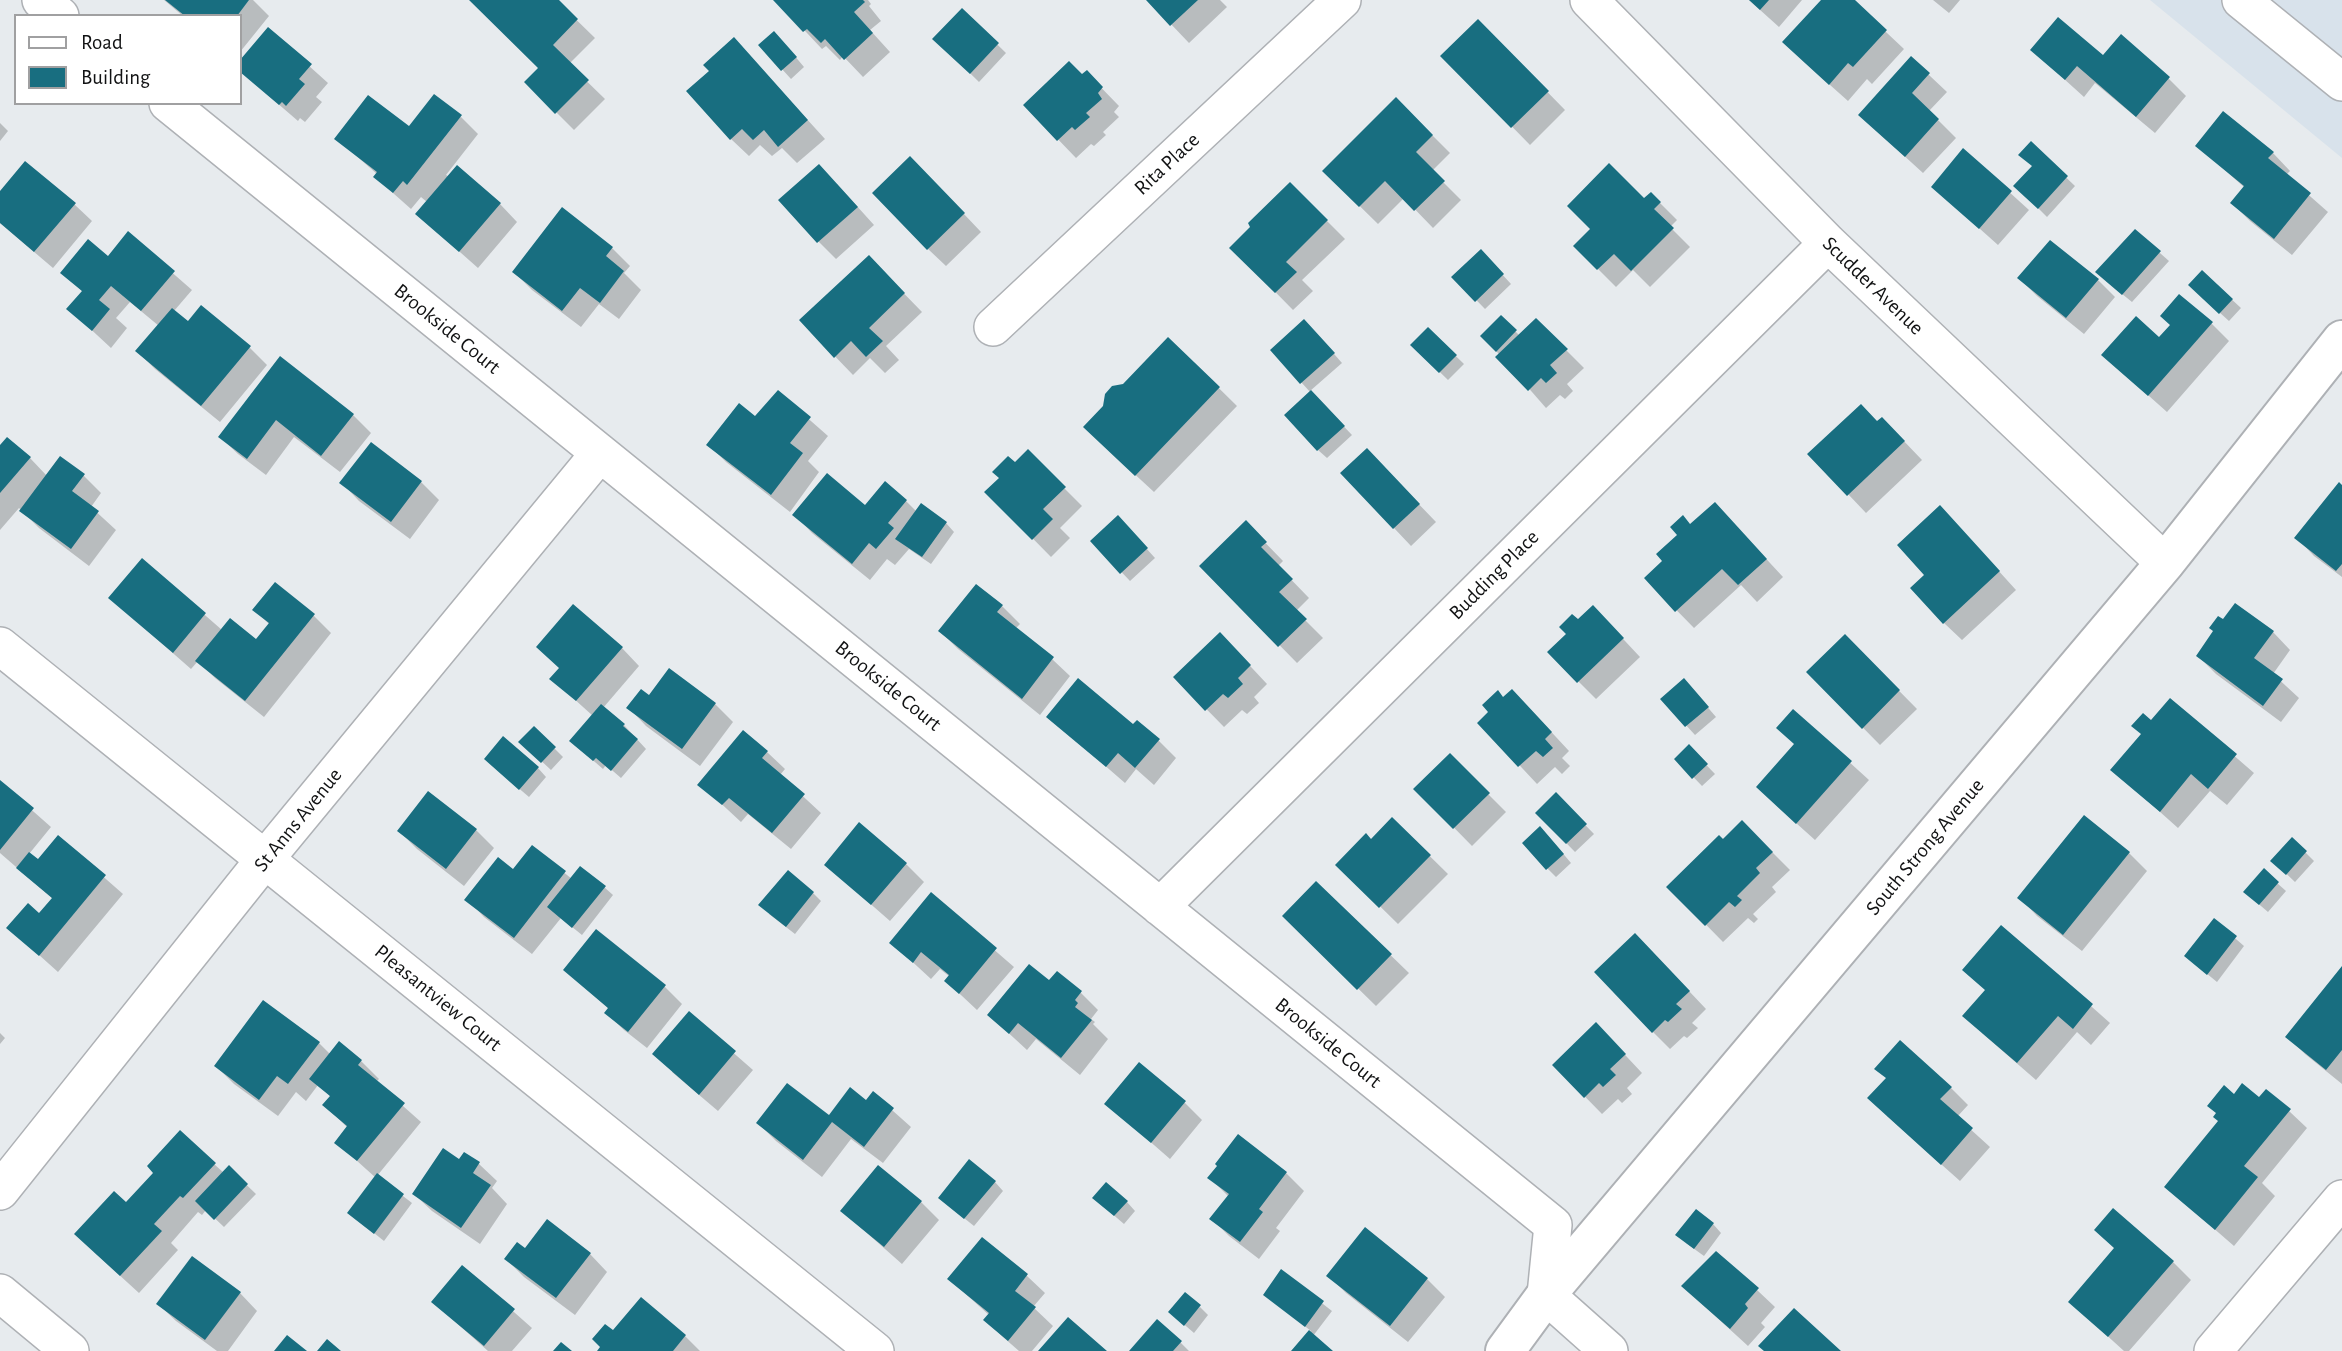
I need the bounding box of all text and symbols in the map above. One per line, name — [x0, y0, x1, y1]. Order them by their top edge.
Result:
legend — [14, 14, 242, 105]
text: Road — [81, 32, 123, 53]
text: Building — [81, 67, 150, 88]
street label: Rita Place — [1129, 127, 1205, 201]
street label: Scudder Avenue — [1817, 231, 1929, 341]
street label: Brookside Court — [389, 278, 505, 380]
street label: Budding Place — [1444, 525, 1544, 625]
street label: Brookside Court — [830, 635, 946, 737]
street label: St Anns Avenue — [249, 763, 347, 877]
street label: South Strong Avenue — [1860, 773, 1990, 921]
street label: Pleasantview Court — [369, 939, 507, 1057]
street label: Brookside Court — [1270, 992, 1386, 1094]

